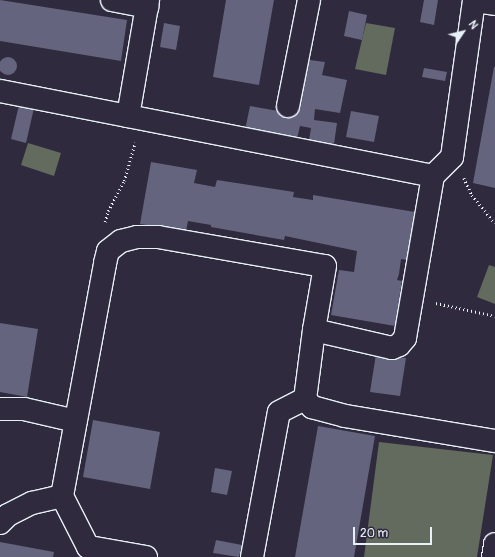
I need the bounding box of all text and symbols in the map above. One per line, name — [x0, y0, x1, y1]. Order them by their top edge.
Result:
north arrow — [443, 12, 483, 52]
text: N — [466, 18, 481, 32]
scale bar — [355, 519, 434, 545]
text: 20 m — [360, 526, 388, 541]

